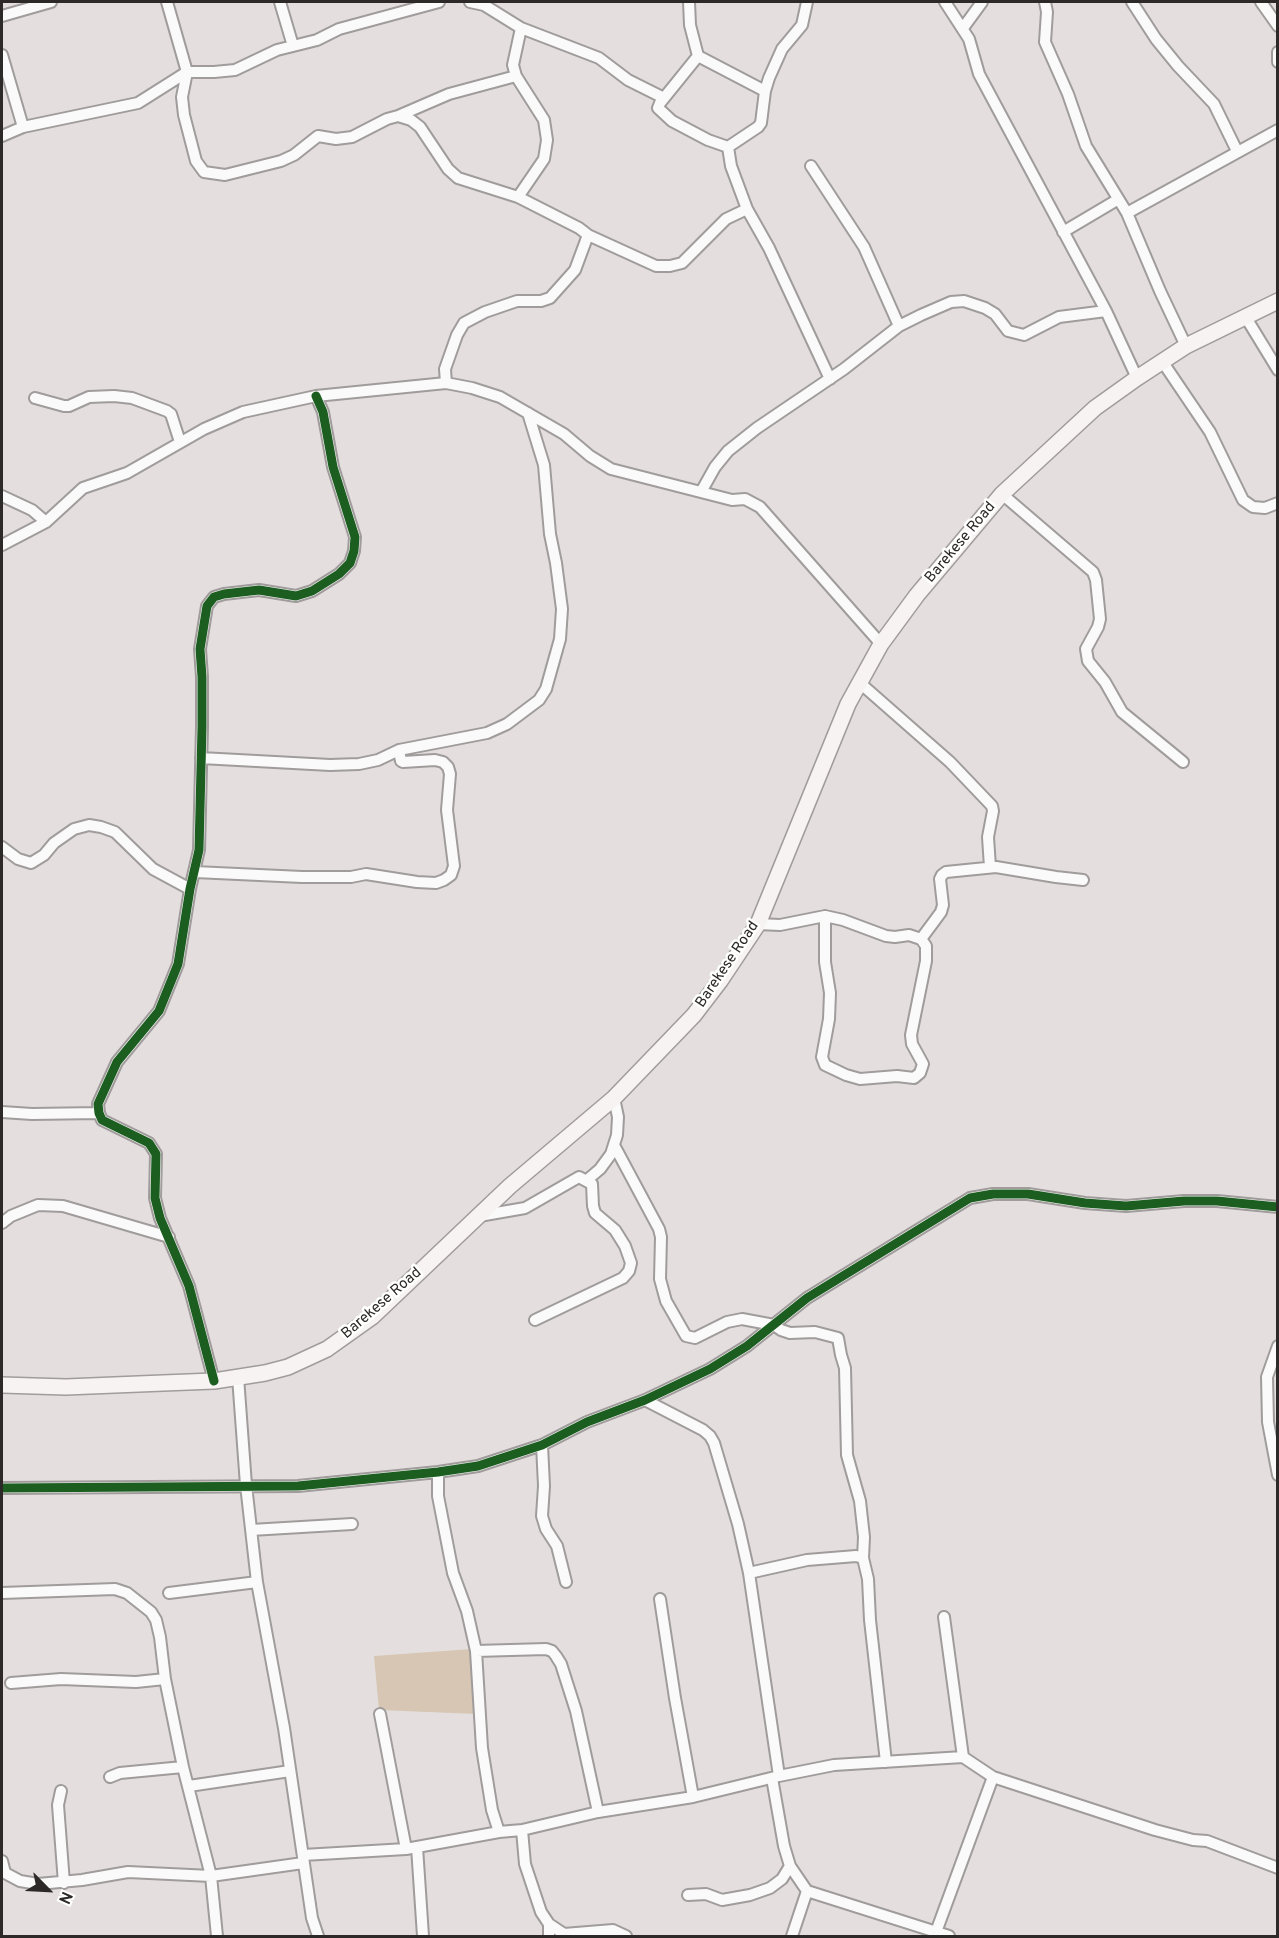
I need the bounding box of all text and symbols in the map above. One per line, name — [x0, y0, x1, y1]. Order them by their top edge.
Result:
street label: Barekese Road — [922, 499, 1000, 587]
street label: Barekese Road — [693, 918, 763, 1012]
street label: Barekese Road — [338, 1264, 426, 1344]
north arrow — [18, 1860, 78, 1920]
text: N — [53, 1888, 76, 1907]

